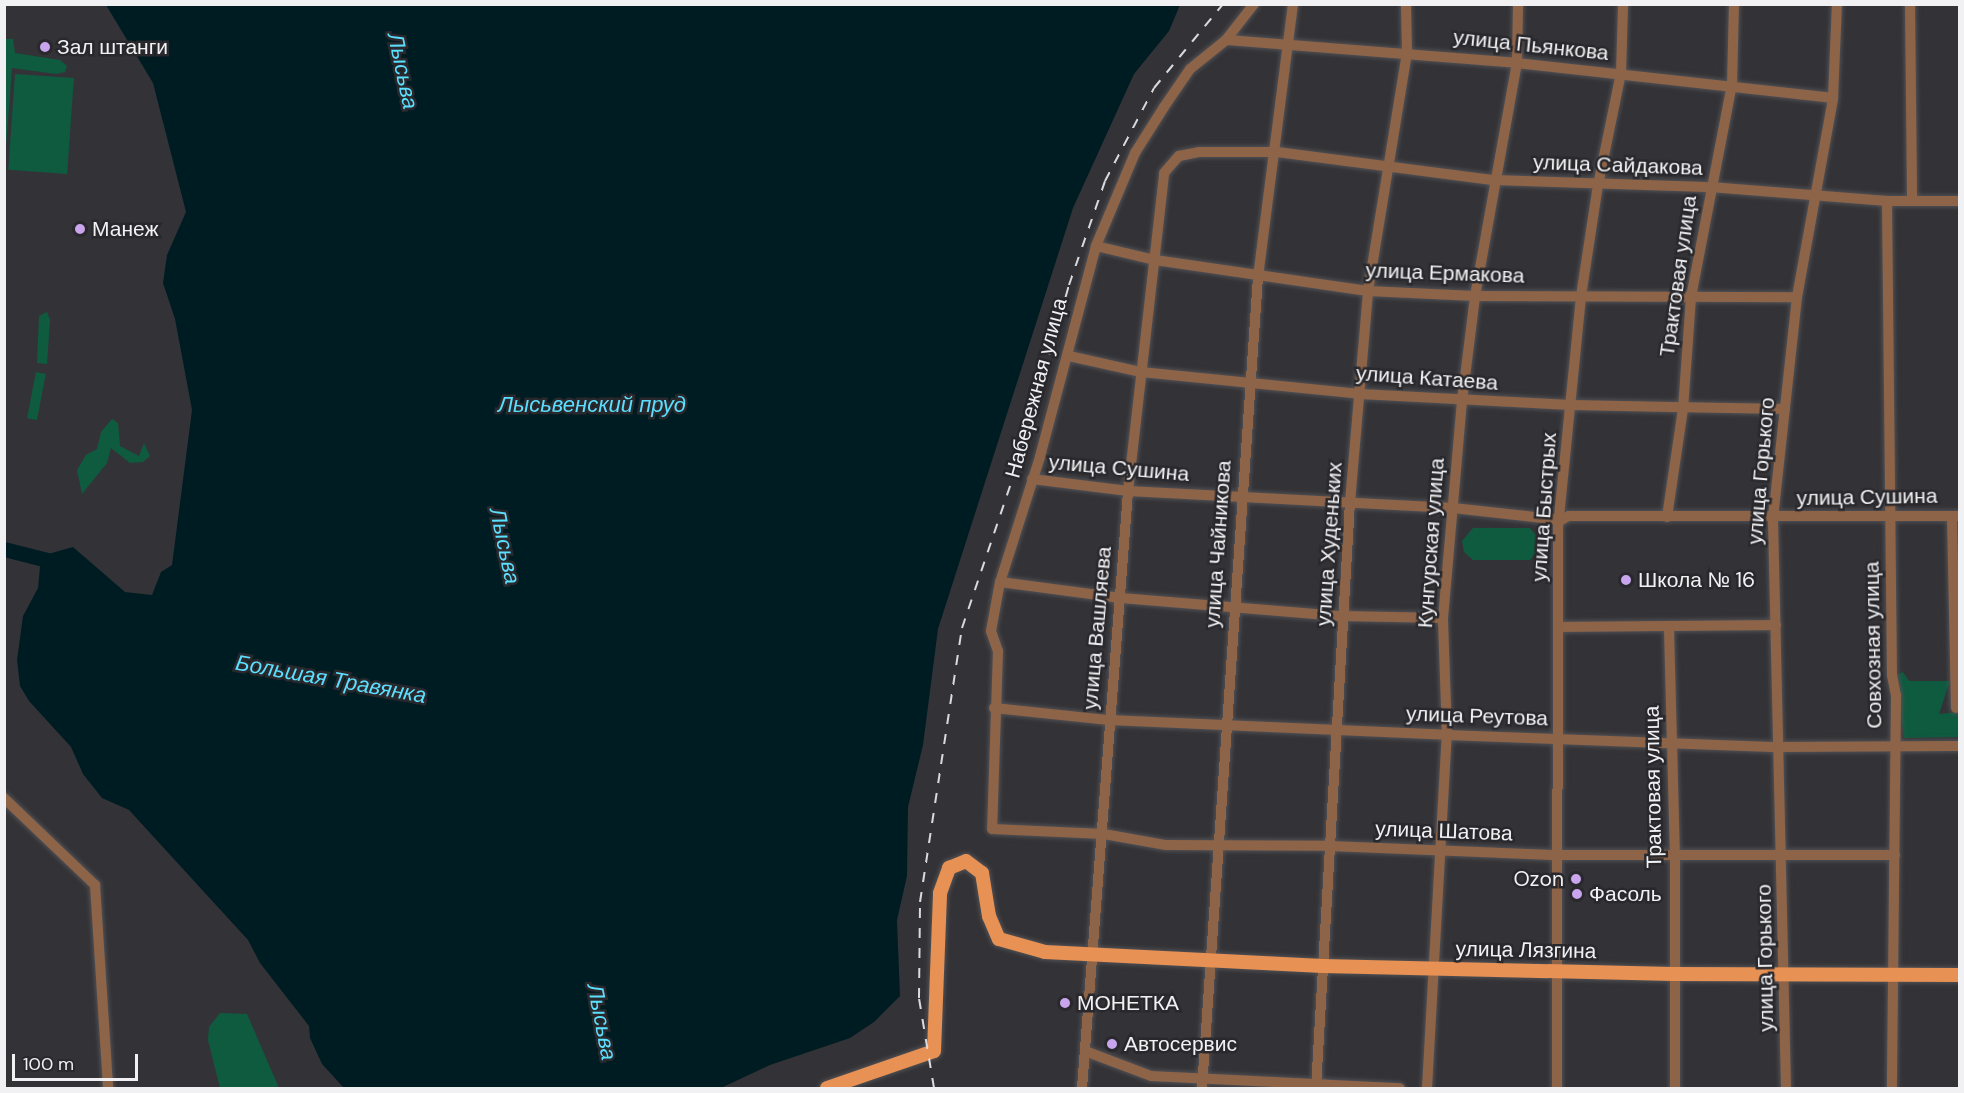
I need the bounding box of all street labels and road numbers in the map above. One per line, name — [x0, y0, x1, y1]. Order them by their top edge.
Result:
street label: улица Пьянкова — [1452, 24, 1610, 66]
street label: улица Сайдакова — [1533, 149, 1703, 181]
street label: Трактовая улица — [1654, 194, 1702, 358]
street label: улица Ермакова — [1365, 258, 1525, 288]
street label: Набережная улица — [1000, 295, 1072, 481]
street label: улица Катаева — [1355, 360, 1499, 396]
street label: улица Горького — [1742, 396, 1780, 546]
street label: улица Быстрых — [1526, 432, 1562, 582]
street label: улица Сушина — [1048, 449, 1190, 487]
street label: Кунгурская улица — [1412, 457, 1450, 629]
street label: улица Чайникова — [1200, 459, 1236, 629]
street label: улица Худеньких — [1311, 461, 1347, 627]
street label: улица Сушина — [1796, 483, 1938, 511]
street label: улица Вашляева — [1077, 545, 1117, 711]
street label: Совхозная улица — [1859, 561, 1887, 729]
street label: улица Реутова — [1406, 701, 1548, 731]
street label: Трактовая улица — [1639, 705, 1667, 869]
street label: улица Шатова — [1375, 816, 1513, 846]
street label: улица Горького — [1751, 884, 1779, 1032]
street label: улица Лязгина — [1455, 936, 1597, 964]

